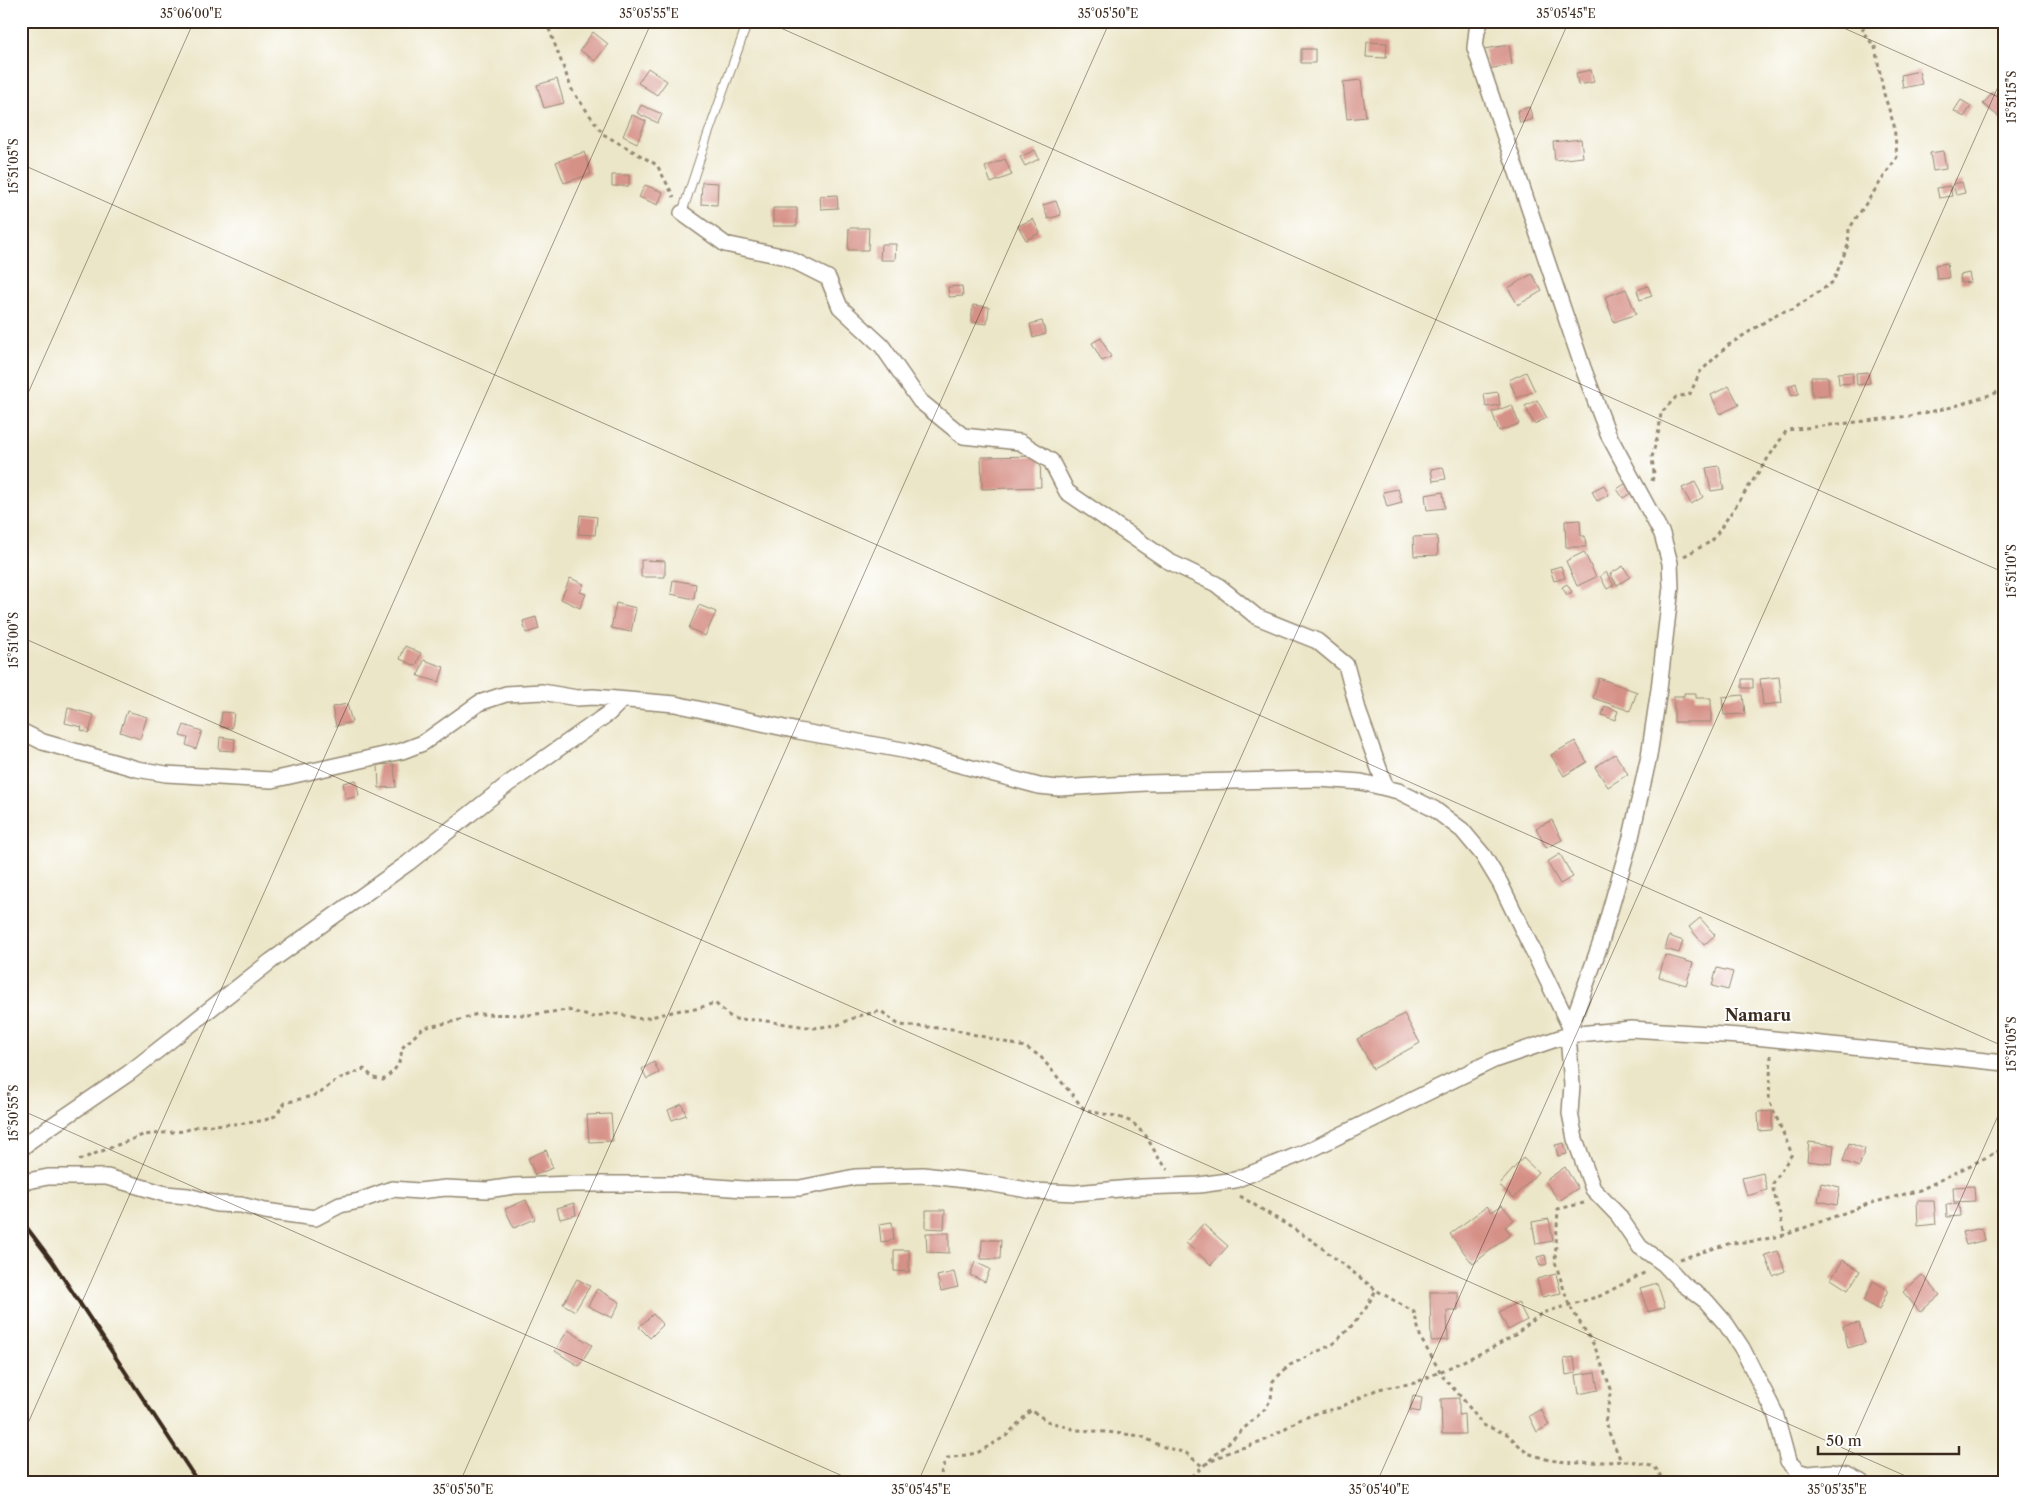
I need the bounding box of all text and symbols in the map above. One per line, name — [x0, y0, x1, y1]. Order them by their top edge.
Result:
text: 35°06'00"E — [160, 6, 222, 21]
text: 35°05'55"E — [619, 6, 679, 21]
text: 35°05'50"E — [1078, 6, 1138, 21]
text: 35°05'45"E — [1536, 6, 1596, 21]
text: 15°51'15"S — [2004, 71, 2019, 123]
text: 15°51'05"S — [6, 138, 21, 194]
text: 15°51'10"S — [2004, 544, 2019, 598]
text: 15°51'00"S — [6, 612, 21, 668]
district label: Namaru — [1725, 1005, 1792, 1025]
text: 15°51'05"S — [2004, 1016, 2019, 1072]
text: 15°50'55"S — [6, 1085, 21, 1141]
scale bar — [1818, 1423, 1960, 1455]
text: 50 m — [1826, 1431, 1862, 1450]
text: 35°05'50"E — [433, 1482, 493, 1497]
text: 35°05'45"E — [891, 1482, 951, 1497]
text: 35°05'40"E — [1349, 1482, 1409, 1497]
text: 35°05'35"E — [1807, 1482, 1867, 1497]

